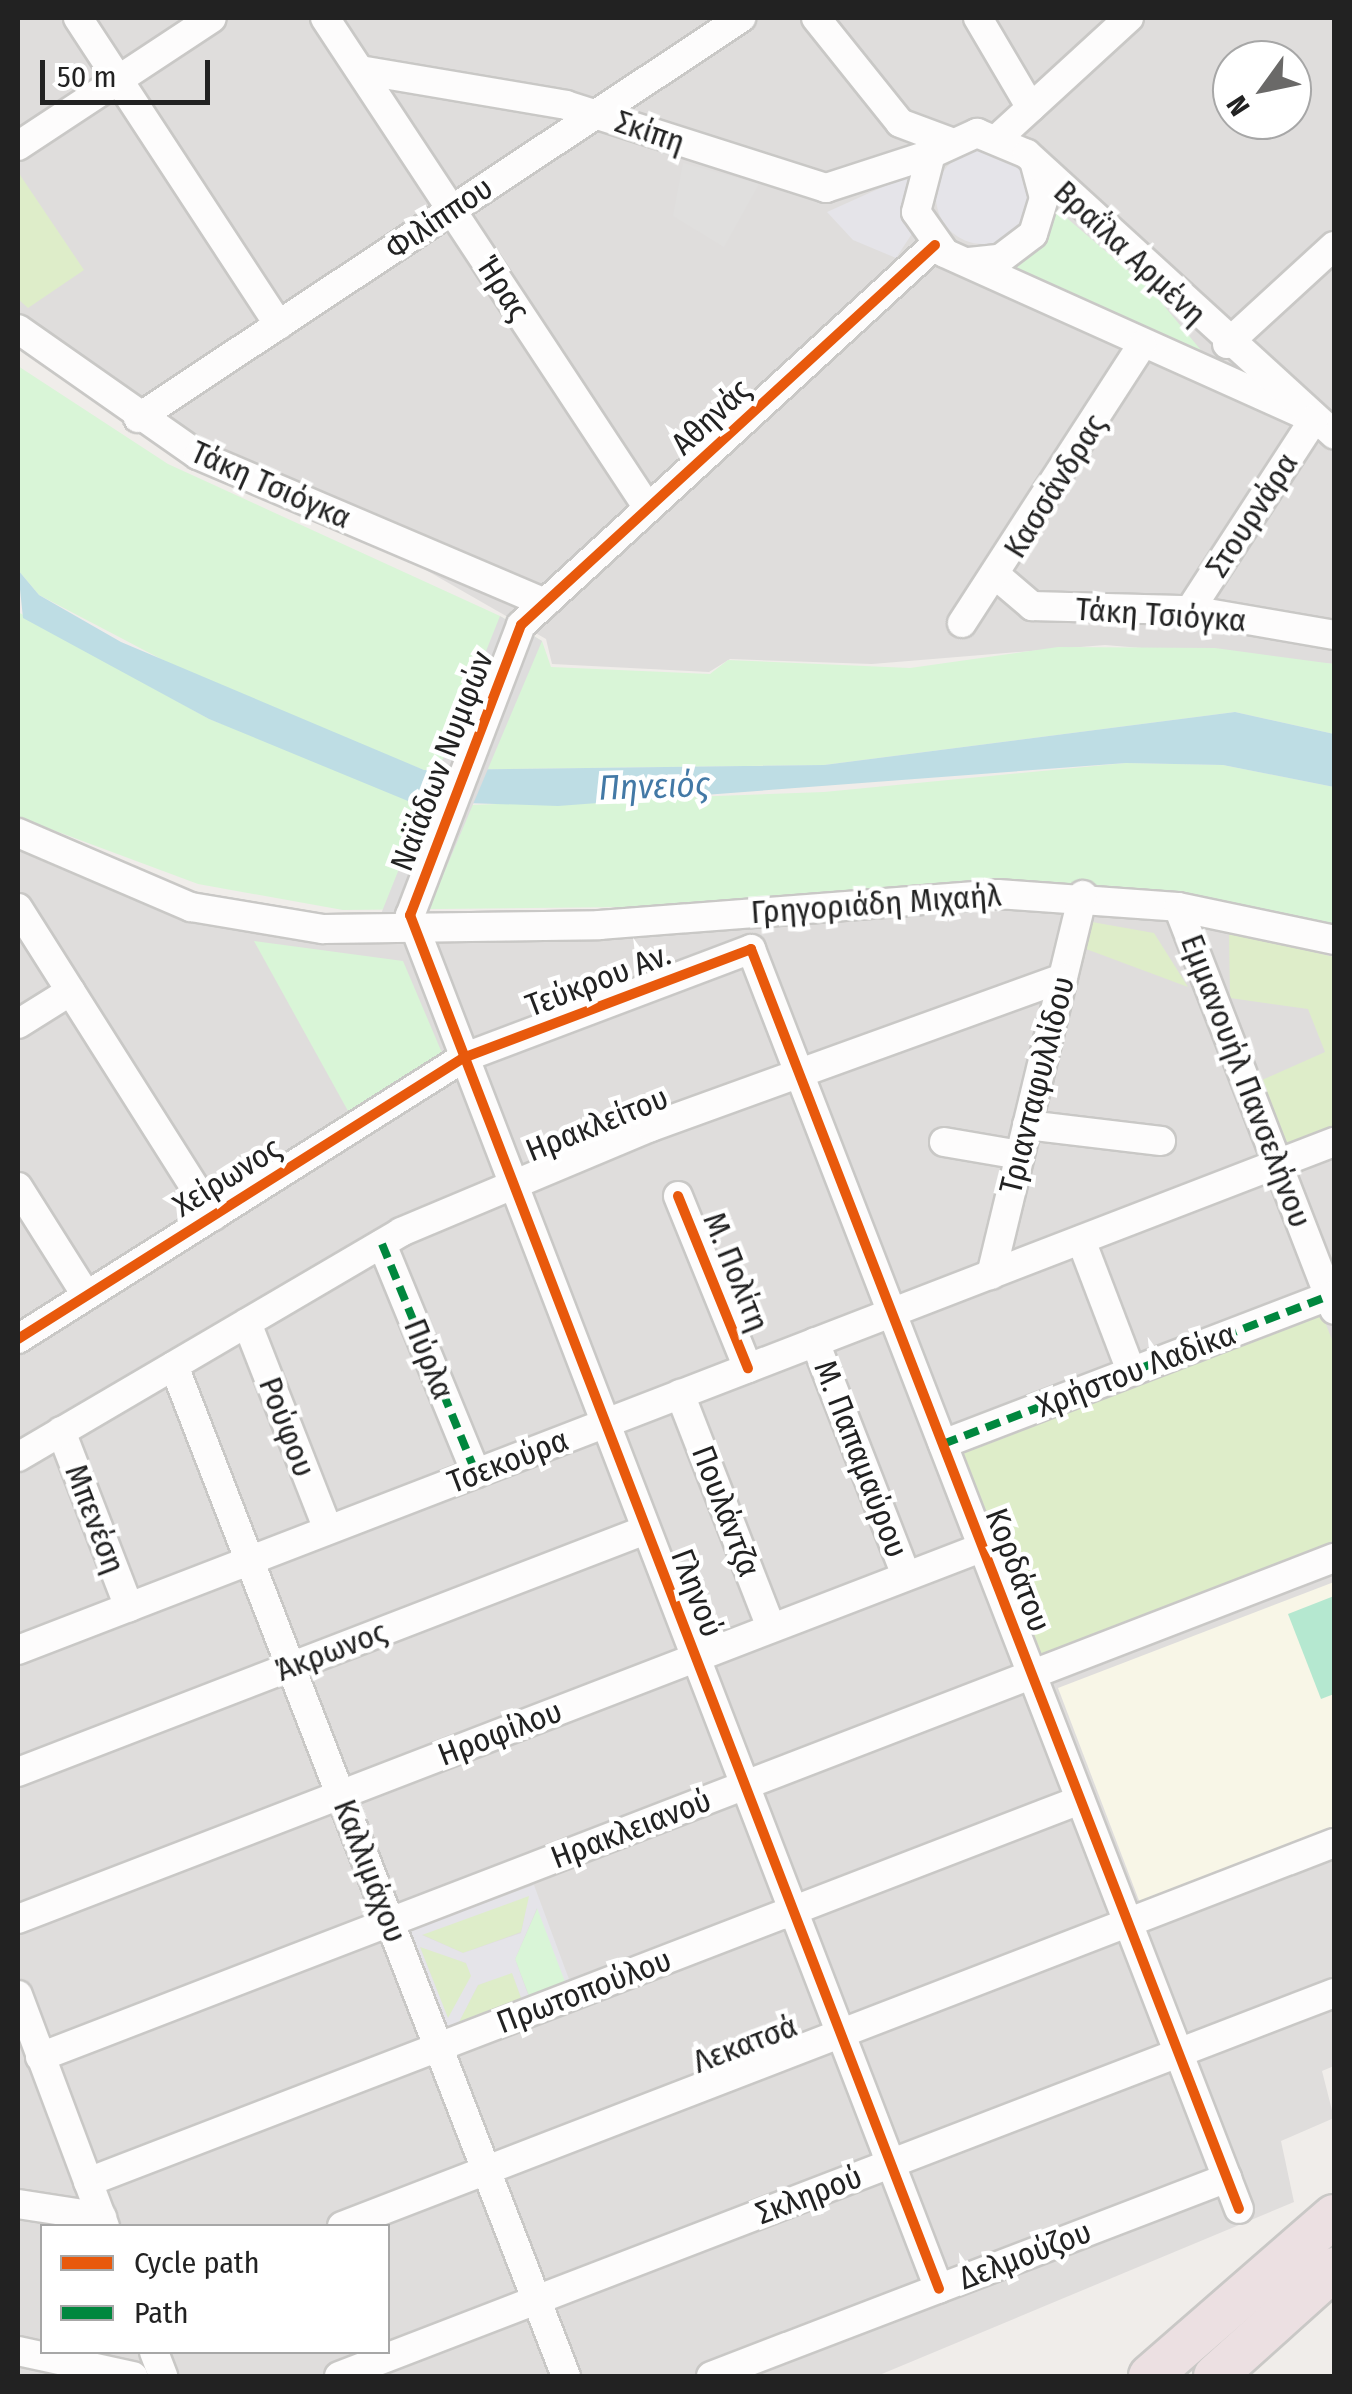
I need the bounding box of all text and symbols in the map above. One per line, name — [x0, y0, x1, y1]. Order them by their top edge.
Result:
scale bar — [45, 40, 215, 102]
north arrow — [1212, 40, 1312, 140]
text: 50 m — [57, 59, 117, 95]
text: N — [1220, 89, 1257, 122]
street label: Σκίπη — [610, 102, 690, 162]
street label: Φιλίππου — [378, 168, 500, 268]
street label: Βραΐλα Αρμένη — [1046, 173, 1214, 333]
street label: Ήρας — [468, 248, 538, 328]
street label: Αθηνάς — [663, 371, 759, 463]
street label: Κασσάνδρας — [996, 407, 1114, 565]
street label: Τάκη Τσιόγκα — [185, 433, 357, 537]
street label: Στουρνάρα — [1198, 446, 1306, 584]
street label: Τάκη Τσιόγκα — [1074, 590, 1248, 640]
street label: Ναϊάδων Νυμφών — [382, 646, 502, 876]
water label: Πηνειός — [598, 763, 710, 809]
street label: Γρηγοριάδη Μιχαήλ — [750, 876, 1002, 932]
street label: Εμμανουήλ Πανσελήνου — [1172, 929, 1320, 1233]
street label: Τεύκρου Αν. — [520, 935, 676, 1025]
street label: Τριανταφυλλίδου — [991, 972, 1083, 1198]
street label: Ηρακλείτου — [520, 1078, 674, 1170]
street label: Χείρωνος — [166, 1129, 288, 1225]
street label: Μ. Πολίτη — [695, 1207, 777, 1337]
street label: Πύρλα — [396, 1313, 462, 1405]
street label: Χρήστου Λαδίκα — [1031, 1314, 1241, 1426]
street label: Μ. Παπαμαύρου — [806, 1355, 916, 1563]
street label: Ρούφου — [251, 1372, 323, 1482]
street label: Τσεκούρα — [442, 1421, 574, 1501]
street label: Πουλάντζα — [683, 1440, 769, 1582]
street label: Μπενέση — [57, 1459, 133, 1579]
street label: Κορδάτου — [977, 1503, 1059, 1637]
street label: Γληνού — [663, 1544, 731, 1642]
street label: Άκρωνος — [270, 1612, 392, 1690]
street label: Ηροφίλου — [433, 1692, 567, 1774]
street label: Ηρακλειανού — [545, 1781, 717, 1877]
street label: Καλλιμάχου — [325, 1794, 415, 1948]
street label: Πρωτοπούλου — [491, 1940, 677, 2042]
street label: Λεκατσά — [687, 2007, 803, 2081]
street label: Σκληρού — [751, 2157, 867, 2233]
street label: Δελμούζου — [953, 2212, 1097, 2298]
legend — [40, 2224, 390, 2354]
text: Cycle path — [134, 2245, 260, 2281]
text: Path — [134, 2295, 188, 2331]

